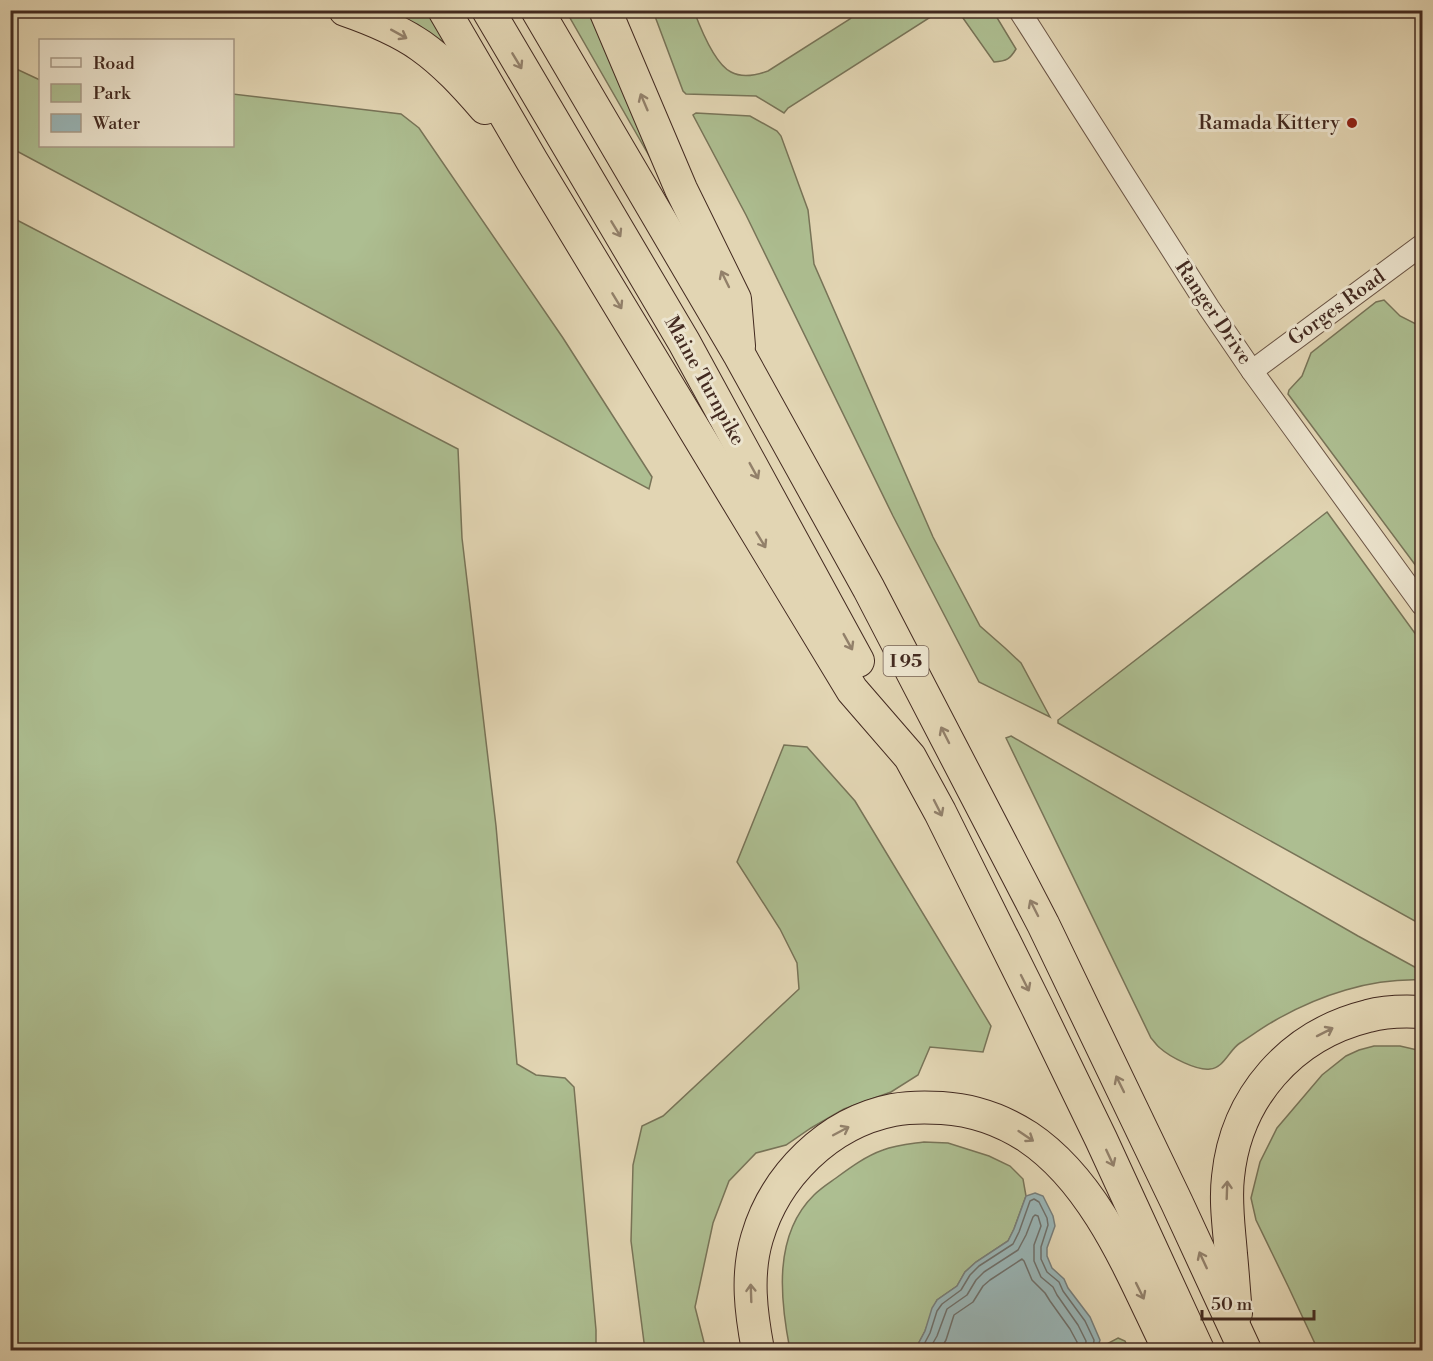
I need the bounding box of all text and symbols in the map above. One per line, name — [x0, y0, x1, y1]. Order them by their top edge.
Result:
one-way arrow — [390, 28, 407, 40]
legend — [39, 39, 234, 147]
text: Road — [93, 52, 136, 75]
one-way arrow — [512, 52, 524, 69]
text: Park — [93, 82, 132, 105]
one-way arrow — [638, 93, 649, 112]
place label: Ramada Kittery — [1198, 111, 1340, 136]
text: Water — [92, 112, 141, 135]
marker: Ramada Kittery — [1345, 116, 1359, 130]
one-way arrow — [611, 220, 623, 237]
street label: Ranger Drive — [1169, 256, 1257, 370]
street label: Gorges Road — [1284, 264, 1391, 352]
one-way arrow — [719, 271, 730, 289]
one-way arrow — [611, 292, 623, 309]
street label: Maine Turnpike — [658, 312, 750, 450]
one-way arrow — [749, 462, 760, 480]
one-way arrow — [755, 531, 768, 548]
one-way arrow — [843, 633, 854, 651]
road number: I 95 — [884, 646, 928, 676]
one-way arrow — [939, 727, 950, 745]
one-way arrow — [932, 799, 944, 817]
one-way arrow — [1028, 900, 1040, 918]
one-way arrow — [1020, 973, 1031, 991]
one-way arrow — [1315, 1026, 1333, 1037]
one-way arrow — [1113, 1075, 1125, 1093]
one-way arrow — [832, 1125, 849, 1137]
one-way arrow — [1017, 1131, 1034, 1143]
one-way arrow — [1104, 1149, 1116, 1167]
one-way arrow — [1222, 1180, 1233, 1200]
one-way arrow — [1197, 1251, 1209, 1269]
one-way arrow — [1134, 1282, 1146, 1300]
one-way arrow — [745, 1283, 756, 1303]
scale bar — [1202, 1283, 1314, 1321]
text: 50 m — [1211, 1293, 1253, 1316]

